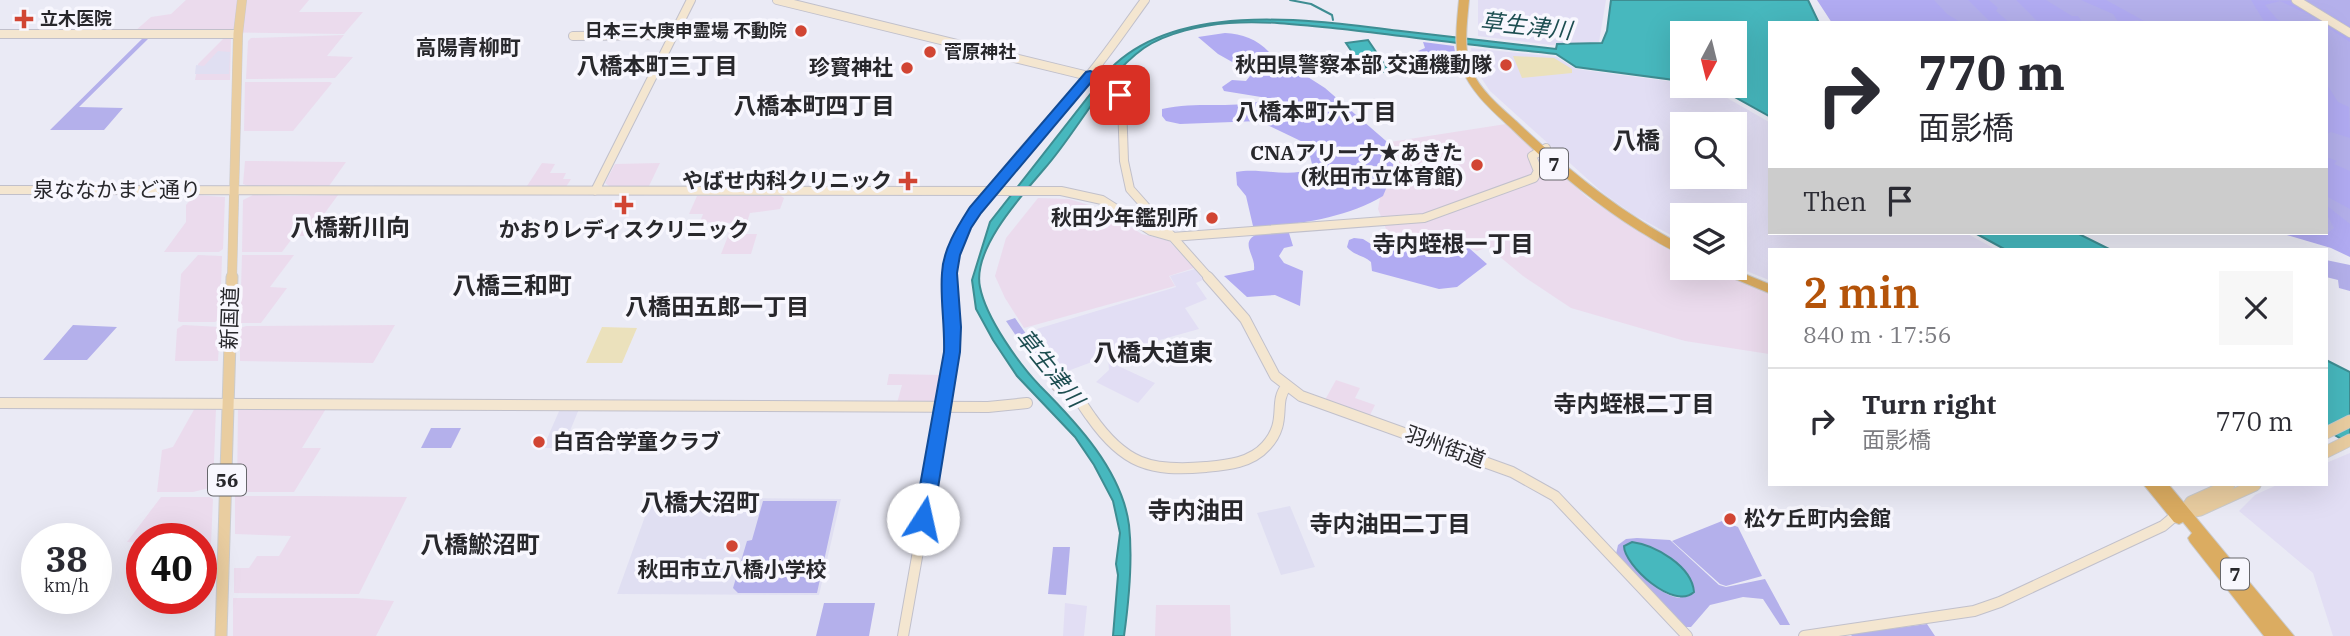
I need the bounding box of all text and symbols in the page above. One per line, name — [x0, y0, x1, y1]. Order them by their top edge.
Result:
water label: 草生津川 — [1479, 5, 1576, 45]
place label: 立木医院 — [40, 7, 112, 30]
marker: 立木医院 — [14, 9, 34, 29]
place label: 日本三大庚申霊場 不動院 — [585, 19, 787, 42]
north arrow — [1670, 21, 1746, 98]
map controls — [1670, 21, 1747, 280]
marker: 日本三大庚申霊場 不動院 — [793, 23, 809, 39]
district label: 高陽青柳町 — [416, 33, 521, 61]
place label: 菅原神社 — [944, 40, 1016, 63]
text: 770 m — [1918, 40, 2065, 103]
marker: 菅原神社 — [922, 44, 938, 60]
icon: right — [1803, 49, 1894, 140]
district label: 八橋本町三丁目 — [577, 50, 738, 80]
place label: 秋田県警察本部 交通機動隊 — [1235, 50, 1492, 78]
place label: 珍寳神社 — [809, 53, 893, 81]
marker: 秋田県警察本部 交通機動隊 — [1498, 57, 1514, 73]
marker: 珍寳神社 — [899, 60, 915, 76]
pin — [1090, 65, 1150, 125]
icon: arrive — [1101, 76, 1139, 114]
district label: 八橋本町四丁目 — [734, 90, 895, 120]
district label: 八橋本町六丁目 — [1236, 96, 1397, 126]
text: 面影橋 — [1918, 106, 2014, 148]
button: search — [1670, 112, 1747, 189]
district label: 八橋 — [1612, 124, 1660, 156]
place label: CNAアリーナ★あきた (秋田市立体育館) — [1250, 138, 1463, 190]
road number: 7 — [1540, 148, 1568, 180]
marker: CNAアリーナ★あきた (秋田市立体育館) — [1469, 157, 1485, 173]
place label: やばせ内科クリニック — [682, 166, 892, 194]
marker: やばせ内科クリニック — [898, 171, 918, 191]
street label: 泉ななかまど通り — [33, 175, 201, 203]
icon: arrive — [1881, 182, 1919, 220]
text: Then — [1803, 184, 1867, 218]
marker: かおりレディスクリニック — [614, 195, 634, 215]
place label: 秋田少年鑑別所 — [1051, 203, 1198, 231]
button: layers — [1670, 203, 1747, 280]
marker: 秋田少年鑑別所 — [1204, 210, 1220, 226]
district label: 八橋新川向 — [290, 211, 410, 243]
place label: かおりレディスクリニック — [499, 215, 749, 243]
district label: 寺内蛭根一丁目 — [1373, 228, 1534, 258]
text: 2 min — [1803, 265, 1920, 320]
district label: 八橋三和町 — [452, 269, 572, 301]
button: close — [2219, 271, 2293, 345]
street label: 新国道 — [214, 286, 244, 350]
district label: 八橋田五郎一丁目 — [625, 291, 809, 321]
text: 840 m · 17:56 — [1803, 319, 1952, 349]
water label: 草生津川 — [1010, 322, 1093, 415]
district label: 八橋大道東 — [1093, 336, 1213, 368]
text: Turn right — [1862, 387, 1996, 421]
district label: 寺内蛭根二丁目 — [1554, 388, 1715, 418]
icon: right — [1803, 402, 1841, 440]
text: 770 m — [2215, 404, 2293, 438]
street label: 羽州街道 — [1401, 419, 1490, 474]
text: 面影橋 — [1862, 424, 1931, 454]
place label: 白百合学童クラブ — [553, 427, 721, 455]
marker: 白百合学童クラブ — [531, 434, 547, 450]
road number: 56 — [208, 464, 246, 495]
position arrow — [886, 482, 960, 556]
district label: 八橋大沼町 — [640, 486, 760, 518]
district label: 寺内油田 — [1148, 494, 1244, 526]
place label: 松ケ丘町内会館 — [1744, 504, 1891, 532]
district label: 寺内油田二丁目 — [1310, 508, 1471, 538]
marker: 松ケ丘町内会館 — [1722, 511, 1738, 527]
speed limit sign: 40 — [126, 523, 217, 614]
district label: 八橋鯲沼町 — [420, 528, 540, 560]
text: 38 — [45, 536, 88, 582]
marker: 秋田市立八橋小学校 — [724, 538, 740, 554]
place label: 秋田市立八橋小学校 — [638, 555, 827, 583]
road number: 7 — [2221, 558, 2249, 590]
text: km/h — [44, 574, 89, 597]

